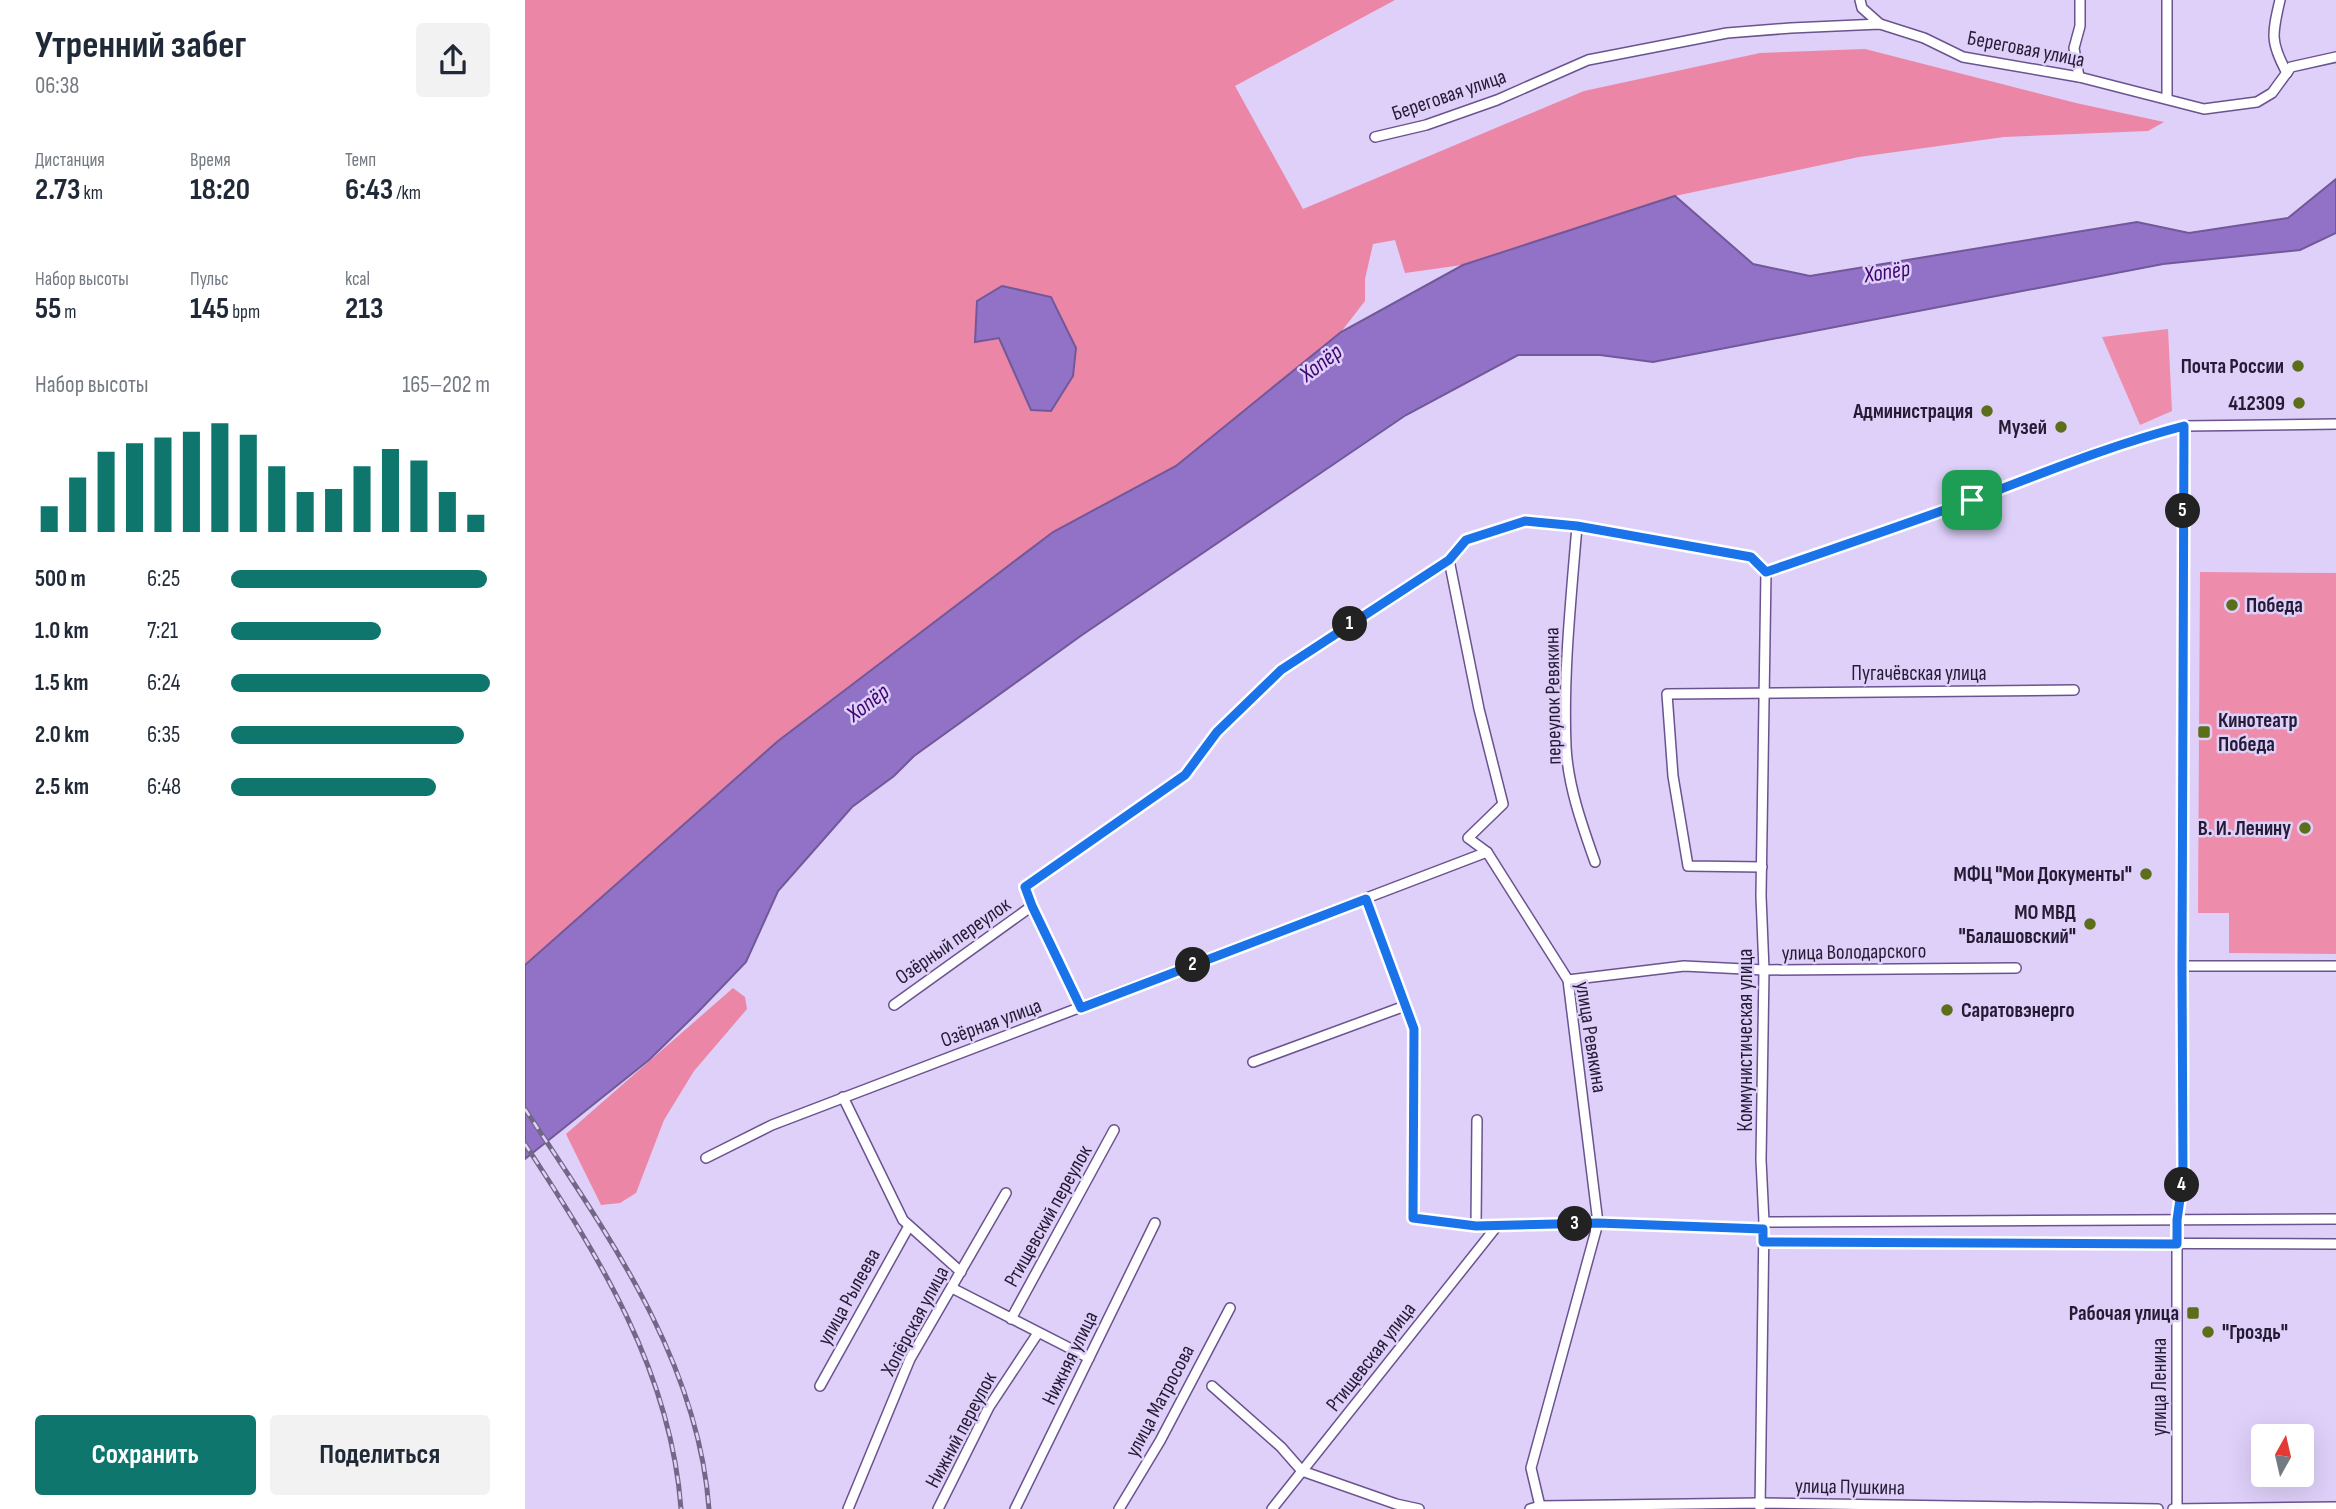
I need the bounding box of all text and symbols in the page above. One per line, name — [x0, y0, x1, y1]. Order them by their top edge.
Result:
text: Утренний забег — [35, 23, 246, 68]
button: share — [416, 23, 490, 97]
street label: Береговая улица — [1965, 25, 2087, 73]
street label: Береговая улица — [1389, 64, 1509, 126]
text: 06:38 — [35, 72, 79, 100]
text: Дистанция — [35, 149, 105, 172]
text: Время — [190, 149, 231, 172]
text: Темп — [345, 149, 376, 172]
text: 2.73 — [35, 172, 80, 208]
text: 18:20 — [190, 172, 250, 208]
text: 6:43 — [345, 172, 393, 208]
text: km — [80, 182, 103, 205]
text: /km — [393, 182, 421, 205]
water label: Хопёр — [1861, 254, 1913, 290]
text: Набор высоты — [35, 268, 129, 291]
text: Пульс — [190, 268, 229, 291]
text: kcal — [345, 268, 370, 291]
text: 55 — [35, 291, 61, 327]
text: 145 — [190, 291, 229, 327]
text: 213 — [345, 291, 383, 327]
text: m — [61, 301, 77, 324]
text: bpm — [229, 301, 260, 324]
water label: Хопёр — [1293, 337, 1348, 389]
place label: Почта России — [2181, 354, 2284, 379]
marker: Почта России — [2290, 358, 2306, 374]
text: Набор высоты — [35, 371, 148, 399]
text: 165–202 m — [402, 371, 490, 399]
place label: 412309 — [2228, 391, 2285, 416]
marker: 412309 — [2291, 395, 2307, 411]
place label: Администрация — [1852, 399, 1973, 424]
marker: Администрация — [1979, 403, 1995, 419]
place label: Музей — [1998, 415, 2047, 440]
marker: Музей — [2053, 419, 2069, 435]
pin — [1942, 470, 2002, 530]
icon: arrive — [1953, 481, 1991, 519]
pin: 5 — [2165, 494, 2201, 528]
text: 5 — [2178, 499, 2187, 522]
text: 500 m — [35, 565, 86, 593]
text: 6:25 — [147, 565, 180, 593]
place label: Победа — [2246, 593, 2303, 618]
marker: Победа — [2224, 597, 2240, 613]
pin: 1 — [1333, 606, 1367, 642]
text: 1 — [1346, 612, 1353, 635]
text: 1.0 km — [35, 617, 89, 645]
text: 7:21 — [147, 617, 178, 645]
street label: переулок Ревякина — [1539, 627, 1567, 765]
street label: Пугачёвская улица — [1851, 661, 1987, 686]
text: 1.5 km — [35, 669, 88, 697]
text: 6:24 — [147, 669, 180, 697]
water label: Хопёр — [840, 677, 895, 729]
place label: Кинотеатр Победа — [2218, 708, 2298, 757]
text: 2.0 km — [35, 721, 89, 749]
text: 6:35 — [147, 721, 180, 749]
marker: Кинотеатр Победа — [2196, 724, 2212, 740]
text: 2.5 km — [35, 773, 89, 801]
text: 6:48 — [147, 773, 181, 801]
place label: В. И. Ленину — [2198, 816, 2291, 841]
marker: В. И. Ленину — [2297, 820, 2313, 836]
place label: МФЦ "Мои Документы" — [1953, 862, 2132, 887]
marker: МФЦ "Мои Документы" — [2138, 866, 2154, 882]
street label: Озёрный переулок — [891, 892, 1015, 990]
place label: МО МВД "Балашовский" — [1959, 900, 2076, 949]
marker: МО МВД "Балашовский" — [2082, 916, 2098, 932]
street label: улица Володарского — [1781, 938, 1927, 966]
pin: 2 — [1175, 948, 1211, 982]
street label: Коммунистическая улица — [1733, 949, 1758, 1131]
text: 2 — [1188, 953, 1197, 976]
street label: улица Ревякина — [1570, 980, 1612, 1094]
street label: Озёрная улица — [937, 993, 1045, 1053]
place label: Саратовэнерго — [1961, 998, 2075, 1023]
marker: Саратовэнерго — [1939, 1002, 1955, 1018]
street label: Ртищевский переулок — [999, 1141, 1097, 1291]
pin: 4 — [2165, 1168, 2199, 1202]
text: 4 — [2177, 1173, 2186, 1196]
pin: 3 — [1557, 1206, 1593, 1242]
text: 3 — [1570, 1212, 1579, 1235]
street label: улица Рылеева — [812, 1244, 886, 1350]
street label: Хопёрская улица — [875, 1262, 954, 1381]
street label: Ртищевская улица — [1321, 1298, 1421, 1416]
place label: Рабочая улица — [2069, 1301, 2179, 1326]
marker: Рабочая улица — [2185, 1305, 2201, 1321]
street label: Нижняя улица — [1037, 1307, 1103, 1409]
place label: "Гроздь" — [2222, 1320, 2288, 1345]
marker: "Гроздь" — [2200, 1324, 2216, 1340]
street label: улица Ленина — [2147, 1338, 2172, 1436]
street label: улица Матросова — [1120, 1341, 1200, 1461]
street label: Нижний переулок — [920, 1368, 1002, 1492]
button: Сохранить — [35, 1415, 256, 1495]
button: Поделиться — [270, 1415, 490, 1495]
north arrow — [2251, 1424, 2313, 1488]
map controls — [2251, 1424, 2314, 1487]
street label: улица Пушкина — [1795, 1474, 1905, 1500]

